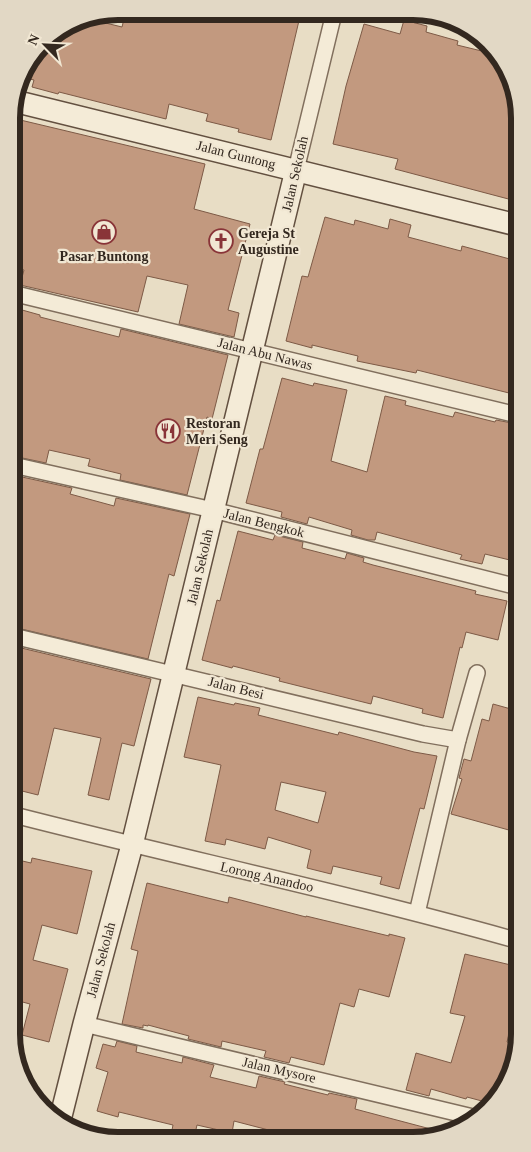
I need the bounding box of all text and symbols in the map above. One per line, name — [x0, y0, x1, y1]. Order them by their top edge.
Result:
north arrow — [20, 20, 70, 70]
text: N — [25, 32, 42, 48]
street label: Jalan Sekolah — [279, 135, 311, 213]
street label: Jalan Guntong — [195, 138, 277, 172]
shop icon: Pasar Buntong — [91, 219, 117, 245]
place label: Gereja St Augustine — [238, 226, 299, 257]
church icon: Gereja St Augustine — [208, 228, 234, 254]
place label: Pasar Buntong — [60, 249, 148, 264]
street label: Jalan Abu Nawas — [216, 335, 314, 373]
place label: Restoran Meri Seng — [186, 416, 248, 447]
restaurant icon: Restoran Meri Seng — [155, 418, 181, 444]
street label: Jalan Bengkok — [222, 506, 306, 540]
street label: Jalan Sekolah — [184, 528, 216, 606]
street label: Jalan Besi — [206, 674, 266, 702]
street label: Lorong Anandoo — [219, 859, 315, 895]
street label: Jalan Sekolah — [84, 921, 118, 999]
street label: Jalan Mysore — [241, 1054, 317, 1086]

